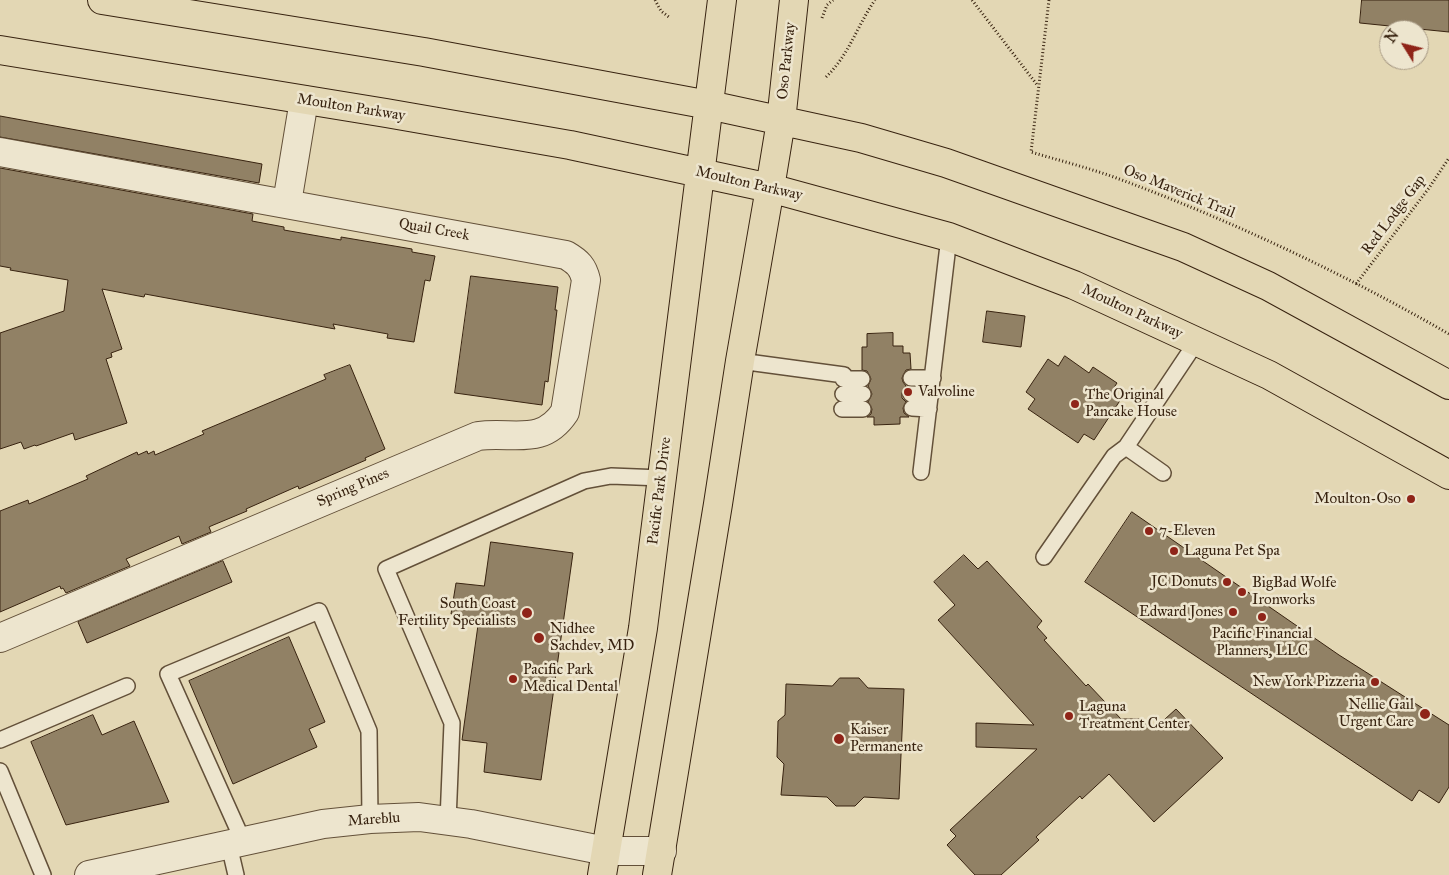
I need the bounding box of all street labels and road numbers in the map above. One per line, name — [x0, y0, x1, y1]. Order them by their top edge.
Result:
street label: Oso Parkway — [774, 21, 800, 101]
street label: Moulton Parkway — [296, 91, 406, 125]
street label: Oso Maverick Trail — [1120, 161, 1238, 223]
street label: Moulton Parkway — [694, 163, 804, 205]
street label: Red Lodge Gap — [1358, 172, 1430, 258]
street label: Quail Creek — [397, 215, 471, 245]
street label: Moulton Parkway — [1079, 281, 1185, 343]
street label: Pacific Park Drive — [644, 436, 676, 546]
street label: Spring Pines — [314, 465, 392, 511]
street label: Mareblu — [347, 809, 401, 831]

